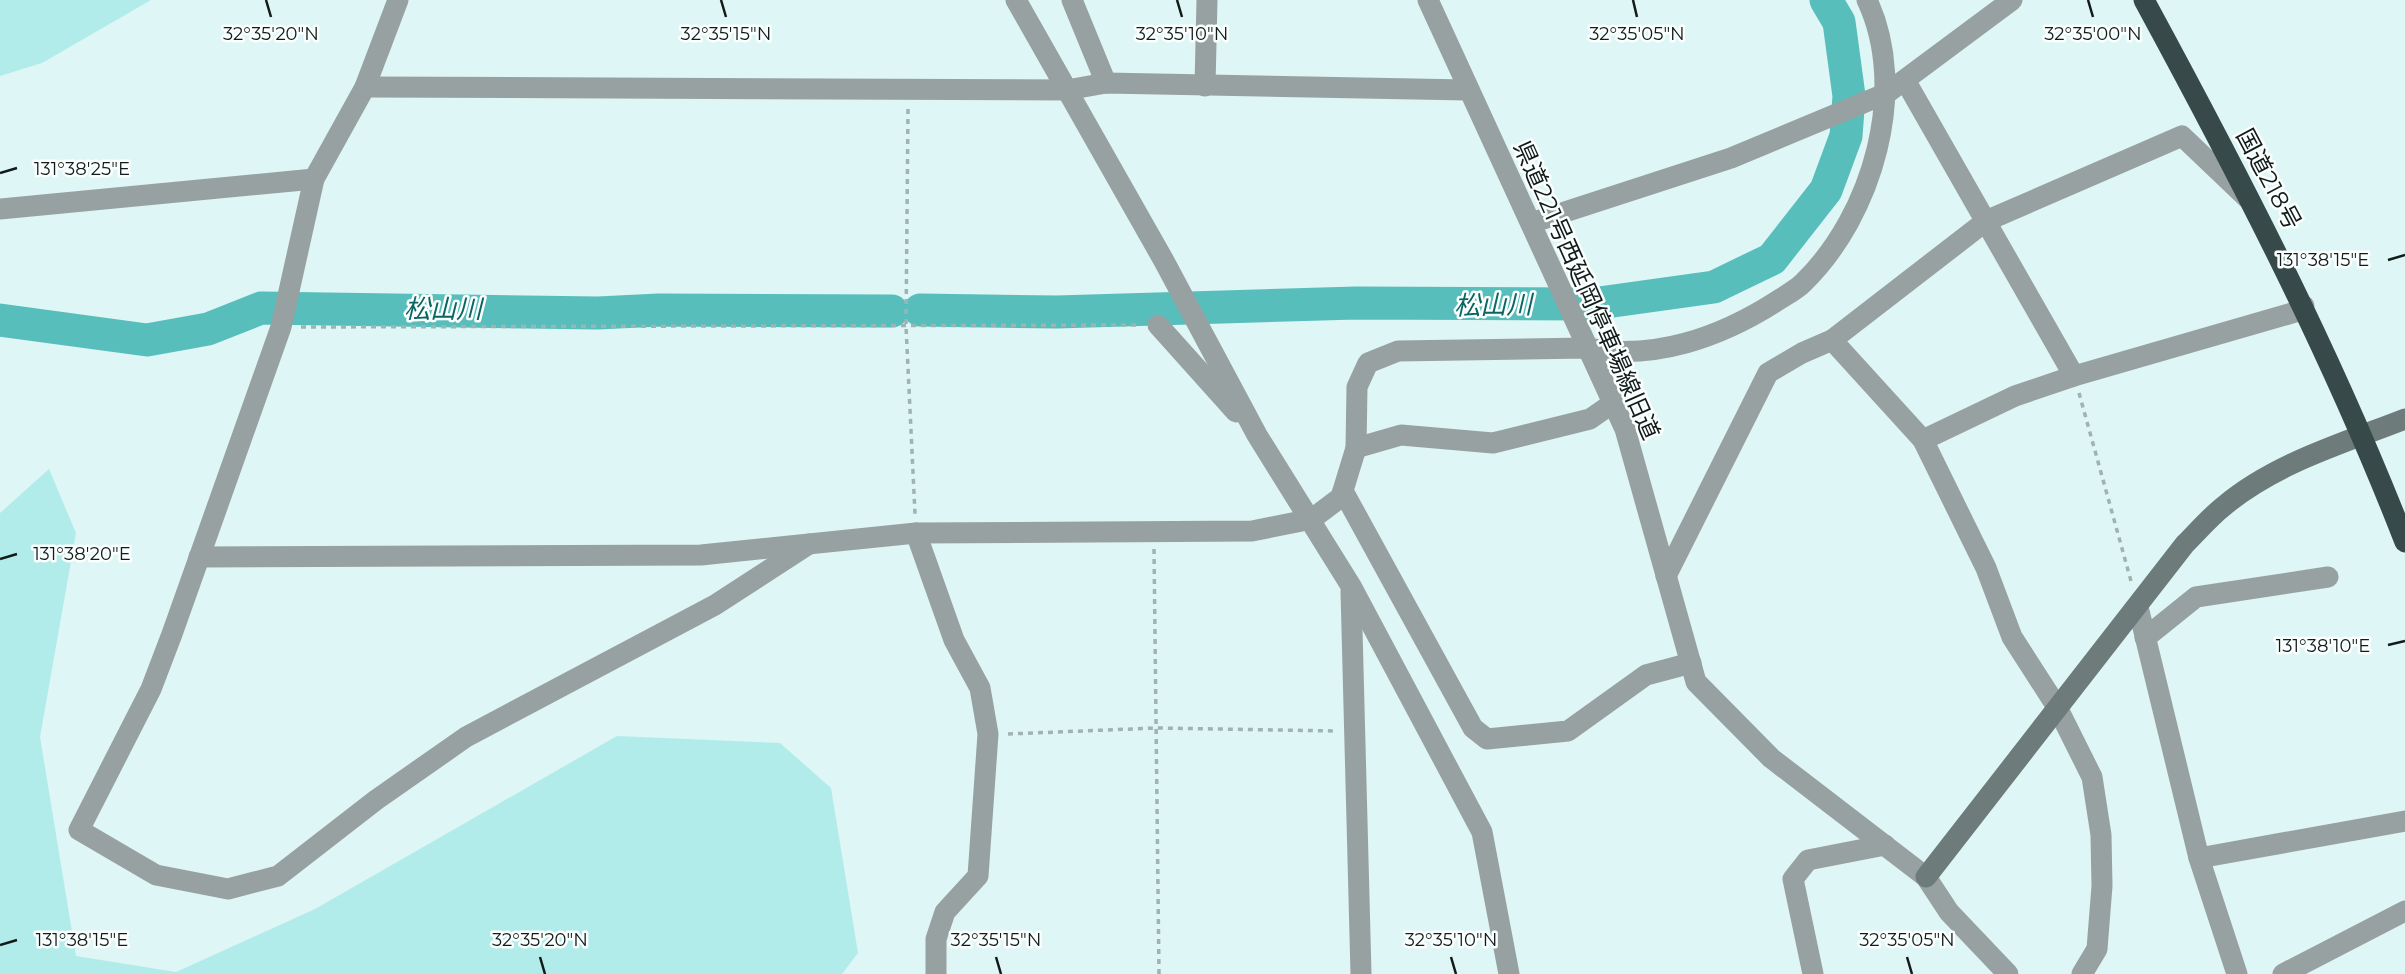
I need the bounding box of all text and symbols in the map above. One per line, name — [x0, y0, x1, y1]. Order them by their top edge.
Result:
text: 32°35'20"N — [223, 23, 319, 45]
text: 32°35'15"N — [681, 23, 771, 45]
text: 32°35'10"N — [1136, 23, 1228, 45]
text: 32°35'05"N — [1589, 23, 1685, 45]
text: 32°35'00"N — [2044, 23, 2142, 45]
street label: 国道218号 — [2230, 124, 2308, 234]
street label: 県道221号西延岡停車場線旧道 — [1508, 136, 1666, 444]
text: 131°38'25"E — [34, 158, 130, 180]
text: 131°38'15"E — [2277, 249, 2369, 271]
water label: 松山川 — [1454, 288, 1535, 322]
water label: 松山川 — [404, 293, 485, 325]
text: 131°38'20"E — [33, 543, 131, 565]
text: 131°38'10"E — [2276, 635, 2370, 657]
text: 131°38'15"E — [36, 929, 128, 951]
text: 32°35'20"N — [492, 929, 588, 951]
text: 32°35'15"N — [951, 929, 1041, 951]
text: 32°35'10"N — [1405, 929, 1497, 951]
text: 32°35'05"N — [1859, 929, 1955, 951]

